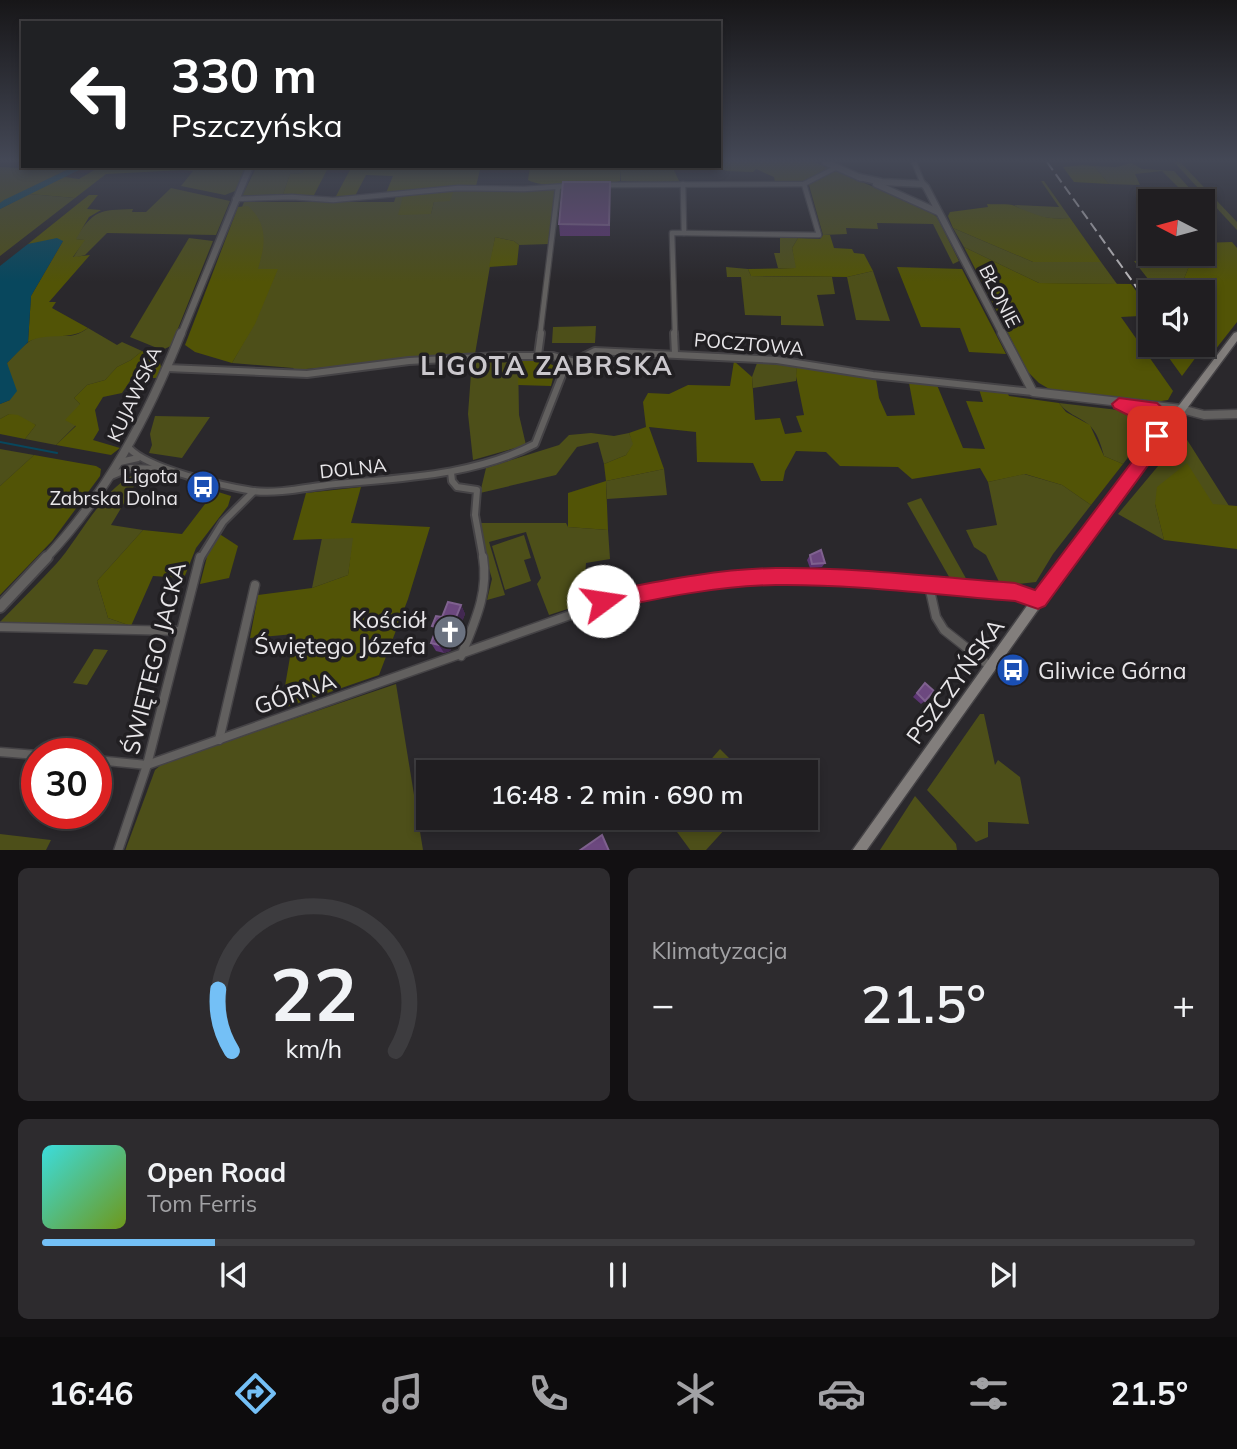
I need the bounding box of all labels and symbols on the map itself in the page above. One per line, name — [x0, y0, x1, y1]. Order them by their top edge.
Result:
north arrow — [1138, 189, 1214, 266]
street label: BŁONIE — [974, 260, 1026, 332]
street label: POCZTOWA — [693, 327, 805, 361]
street label: KUJAWSKA — [101, 342, 167, 446]
district label: LIGOTA ZABRSKA — [420, 349, 674, 382]
pin — [1127, 406, 1187, 466]
street label: DOLNA — [318, 453, 388, 483]
place label: Ligota Zabrska Dolna — [50, 464, 178, 510]
bus stop icon: Ligota Zabrska Dolna — [184, 468, 222, 506]
street label: ŚWIĘTEGO JACKA — [116, 559, 192, 757]
position arrow — [566, 564, 640, 638]
place label: Kościół Świętego Józefa — [254, 605, 428, 660]
street label: PSZCZYŃSKA — [900, 612, 1010, 750]
church icon: Kościół Świętego Józefa — [431, 613, 469, 651]
bus stop icon: Gliwice Górna — [994, 651, 1032, 689]
place label: Gliwice Górna — [1038, 656, 1186, 685]
street label: GÓRNA — [250, 665, 340, 720]
speed limit sign: 30 — [21, 738, 112, 829]

